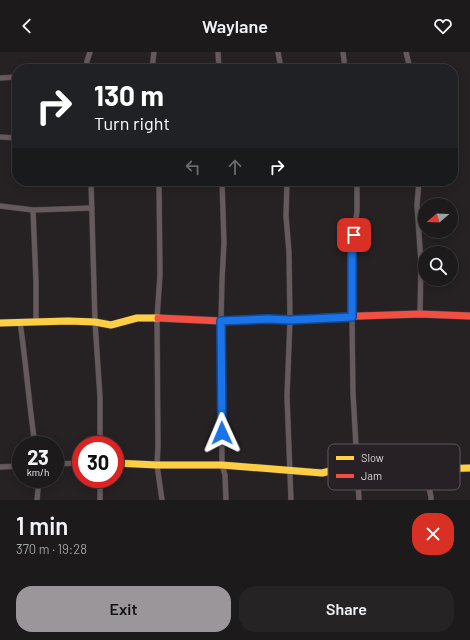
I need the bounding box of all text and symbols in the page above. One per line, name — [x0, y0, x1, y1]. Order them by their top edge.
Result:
icon: back — [16, 15, 38, 37]
text: Waylane — [202, 15, 268, 37]
icon: heart — [432, 15, 454, 37]
text: 130 m — [94, 78, 164, 112]
icon: right — [28, 80, 80, 132]
text: Turn right — [94, 112, 170, 134]
icon: left — [182, 156, 204, 178]
icon: ahead — [224, 156, 246, 178]
icon: right — [266, 156, 288, 178]
north arrow — [418, 198, 458, 238]
map controls — [418, 198, 458, 286]
pin — [337, 218, 371, 252]
icon: arrive — [343, 224, 365, 246]
button: search — [418, 246, 458, 286]
position arrow — [201, 412, 243, 454]
speed limit sign: 30 — [72, 436, 124, 488]
legend — [328, 444, 460, 490]
text: 23 — [27, 445, 49, 469]
text: Slow — [361, 451, 384, 464]
text: km/h — [27, 466, 49, 478]
text: Jam — [361, 469, 382, 482]
text: 1 min — [16, 511, 68, 540]
button: close — [412, 513, 454, 555]
text: 370 m · 19:28 — [16, 541, 87, 557]
button: Exit — [16, 586, 231, 632]
button: Share — [239, 586, 454, 632]

